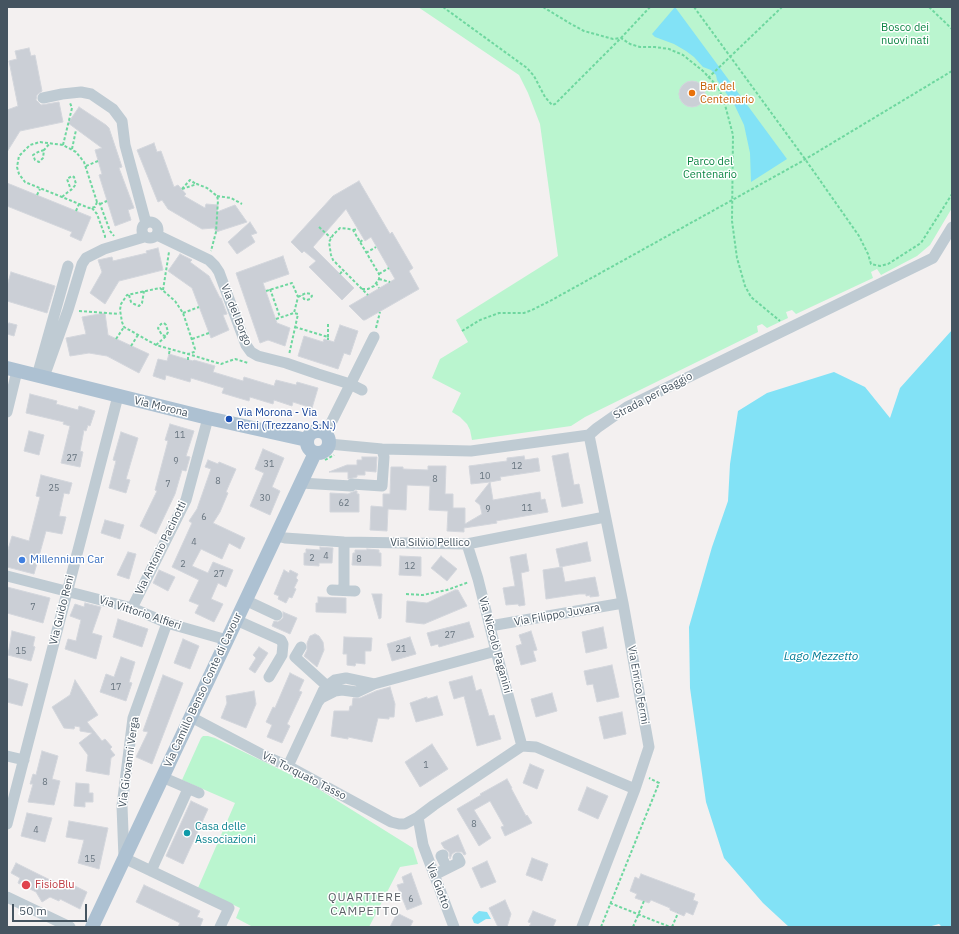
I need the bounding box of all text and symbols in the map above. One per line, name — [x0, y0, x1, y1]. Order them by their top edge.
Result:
park label: Bosco dei nuovi nati — [881, 21, 929, 47]
place label: Bar del Centenario — [700, 80, 754, 106]
marker: Bar del Centenario — [687, 88, 697, 98]
park label: Parco del Centenario — [683, 155, 737, 181]
street label: Via del Borgo — [218, 282, 254, 348]
street label: Strada per Baggio — [611, 370, 695, 422]
street label: Via Morona — [133, 394, 189, 420]
place label: Via Morona - Via Reni (Trezzano S.N.) — [237, 406, 336, 432]
marker: Via Morona - Via Reni (Trezzano S.N.) — [224, 414, 234, 424]
house number: 11 — [175, 430, 185, 440]
house number: 27 — [67, 453, 77, 463]
house number: 9 — [173, 456, 179, 466]
house number: 31 — [264, 459, 274, 469]
house number: 12 — [512, 461, 522, 471]
house number: 10 — [480, 471, 490, 481]
house number: 8 — [432, 474, 438, 484]
house number: 8 — [215, 476, 221, 486]
house number: 7 — [165, 479, 171, 489]
house number: 25 — [49, 483, 59, 493]
house number: 30 — [260, 493, 270, 503]
house number: 62 — [339, 498, 349, 508]
street label: Via Antonio Pacinotti — [133, 499, 189, 597]
house number: 11 — [522, 503, 532, 513]
house number: 9 — [485, 504, 491, 514]
house number: 6 — [201, 512, 207, 522]
street label: Via Silvio Pellico — [390, 536, 470, 550]
house number: 4 — [191, 537, 197, 547]
house number: 4 — [323, 551, 329, 561]
place label: Millennium Car — [30, 553, 104, 567]
house number: 2 — [309, 553, 315, 563]
house number: 8 — [356, 554, 362, 564]
marker: Millennium Car — [17, 555, 27, 565]
house number: 2 — [180, 559, 186, 569]
house number: 12 — [405, 561, 415, 571]
house number: 27 — [214, 569, 224, 579]
street label: Via Guido Reni — [47, 574, 77, 646]
street label: Via Vittorio Alfieri — [97, 593, 183, 633]
street label: Via Niccolò Paganini — [476, 595, 514, 695]
street label: Via Filippo Juvara — [513, 601, 601, 629]
house number: 7 — [30, 602, 36, 612]
street label: Via Camillo Benso Conte di Cavour — [161, 611, 245, 769]
house number: 27 — [445, 630, 455, 640]
house number: 21 — [396, 644, 406, 654]
street label: Via Enrico Fermi — [625, 645, 651, 725]
house number: 15 — [16, 646, 26, 656]
water label: Lago Mezzetto — [784, 650, 858, 664]
house number: 17 — [111, 682, 121, 692]
street label: Via Giovanni Verga — [116, 716, 142, 808]
street label: Via Torquato Tasso — [260, 749, 348, 803]
house number: 1 — [423, 760, 429, 770]
house number: 8 — [42, 777, 48, 787]
house number: 8 — [471, 819, 477, 829]
place label: Casa delle Associazioni — [195, 820, 256, 846]
house number: 4 — [33, 825, 39, 835]
marker: Casa delle Associazioni — [182, 828, 192, 838]
house number: 15 — [85, 854, 95, 864]
street label: Via Giotto — [423, 861, 453, 911]
place label: FisioBlu — [35, 878, 75, 892]
marker: FisioBlu — [20, 879, 32, 891]
district label: QUARTIERE CAMPETTO — [328, 891, 402, 919]
house number: 6 — [408, 894, 414, 904]
scale bar — [14, 896, 89, 922]
text: 50 m — [19, 903, 47, 918]

